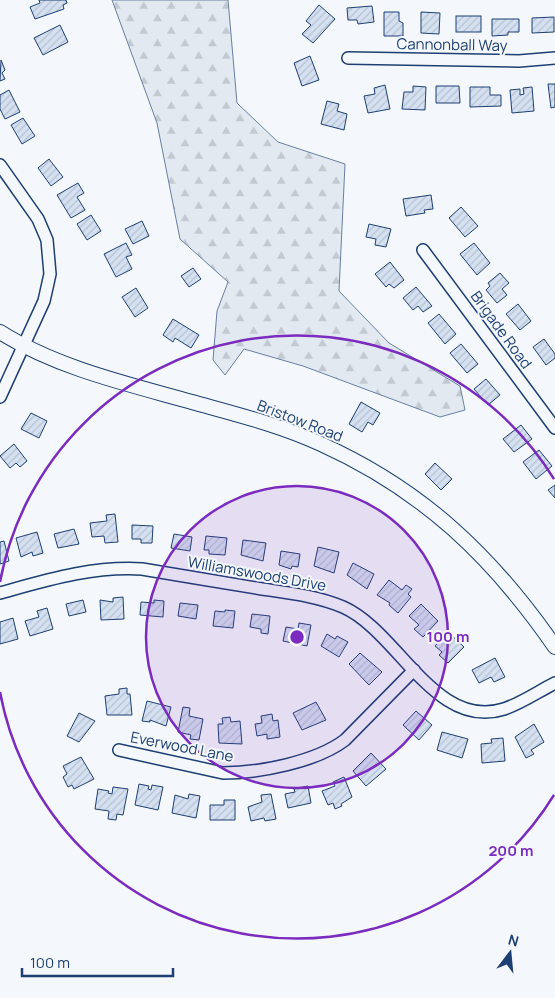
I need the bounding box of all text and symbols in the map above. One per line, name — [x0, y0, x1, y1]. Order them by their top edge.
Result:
street label: Cannonball Way — [396, 33, 508, 56]
street label: Brigade Road — [466, 287, 537, 373]
street label: Bristow Road — [254, 395, 346, 447]
street label: Williamswoods Drive — [186, 551, 328, 596]
text: 100 m — [427, 626, 469, 647]
centre of rings — [288, 628, 306, 646]
street label: Everwood Lane — [129, 726, 236, 767]
text: 200 m — [488, 840, 534, 861]
north arrow — [485, 928, 535, 978]
text: N — [506, 930, 521, 951]
scale bar — [22, 946, 174, 978]
text: 100 m — [30, 952, 70, 973]

